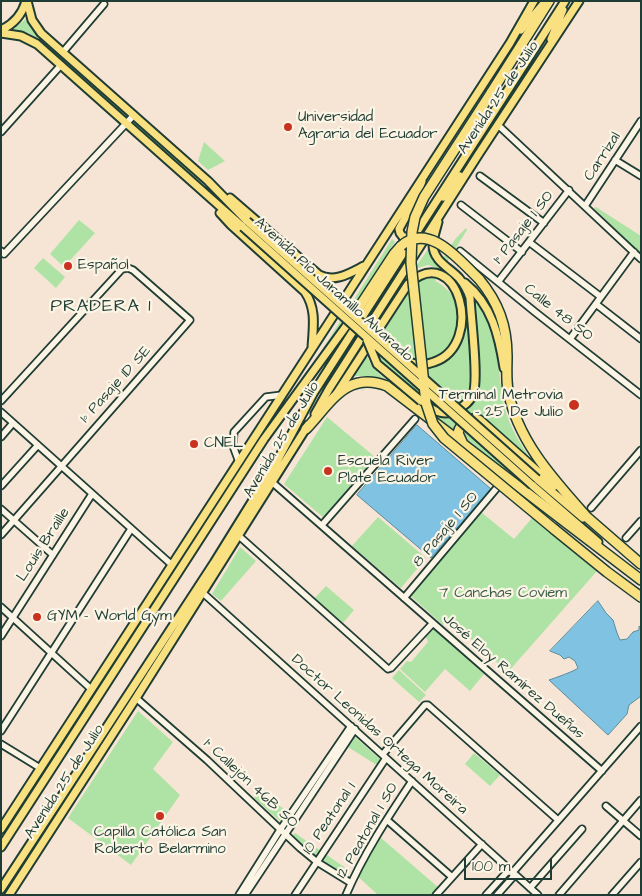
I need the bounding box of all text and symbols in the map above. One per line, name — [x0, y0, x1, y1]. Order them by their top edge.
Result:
street label: Avenida 25 de Julio — [455, 38, 543, 158]
place label: Universidad Agraria del Ecuador — [298, 109, 438, 144]
marker: Universidad Agraria del Ecuador — [282, 121, 294, 133]
street label: Carrizal — [581, 129, 625, 185]
street label: 1° Pasaje 1 SO — [490, 188, 558, 268]
street label: Avenida Pío Jaramillo Alvarado — [250, 214, 416, 366]
place label: Español — [78, 257, 129, 275]
marker: Español — [62, 260, 74, 272]
street label: Calle 48 SO — [520, 280, 596, 346]
district label: PRADERA 1 — [49, 296, 153, 318]
street label: 1º Pasaje 1D SE — [77, 343, 155, 427]
street label: Avenida 25 de Julio — [240, 379, 324, 501]
place label: Terminal Metrovia - 25 De Julio — [439, 387, 563, 422]
marker: Terminal Metrovia - 25 De Julio — [567, 398, 581, 412]
place label: CNEL — [204, 435, 243, 453]
marker: CNEL — [188, 438, 200, 450]
place label: Escuela River Plate Ecuador — [338, 453, 436, 488]
marker: Escuela River Plate Ecuador — [322, 465, 334, 477]
street label: 8 Pasaje 1 SO — [409, 489, 483, 571]
street label: Louis Braille — [14, 505, 74, 585]
park label: 7 Canchas Coviem — [439, 585, 567, 603]
place label: GYM - World Gym — [47, 608, 172, 626]
street label: José Eloy Ramírez Dueñas — [438, 610, 588, 744]
marker: GYM - World Gym — [31, 611, 43, 623]
street label: Doctor Leonidas Ortega Moreira — [287, 651, 471, 819]
street label: Avenida 25 de Julio — [21, 722, 109, 842]
street label: 1° Callejón 46B SO — [199, 736, 301, 832]
street label: 10 Peatonal 1 — [299, 780, 361, 858]
street label: 12 Peatonal 1 SO — [333, 780, 403, 882]
marker: Capilla Católica San Roberto Belarmino — [154, 810, 166, 822]
place label: Capilla Católica San Roberto Belarmino — [94, 824, 226, 859]
scale bar — [467, 848, 554, 880]
text: 100 m — [472, 856, 511, 877]

